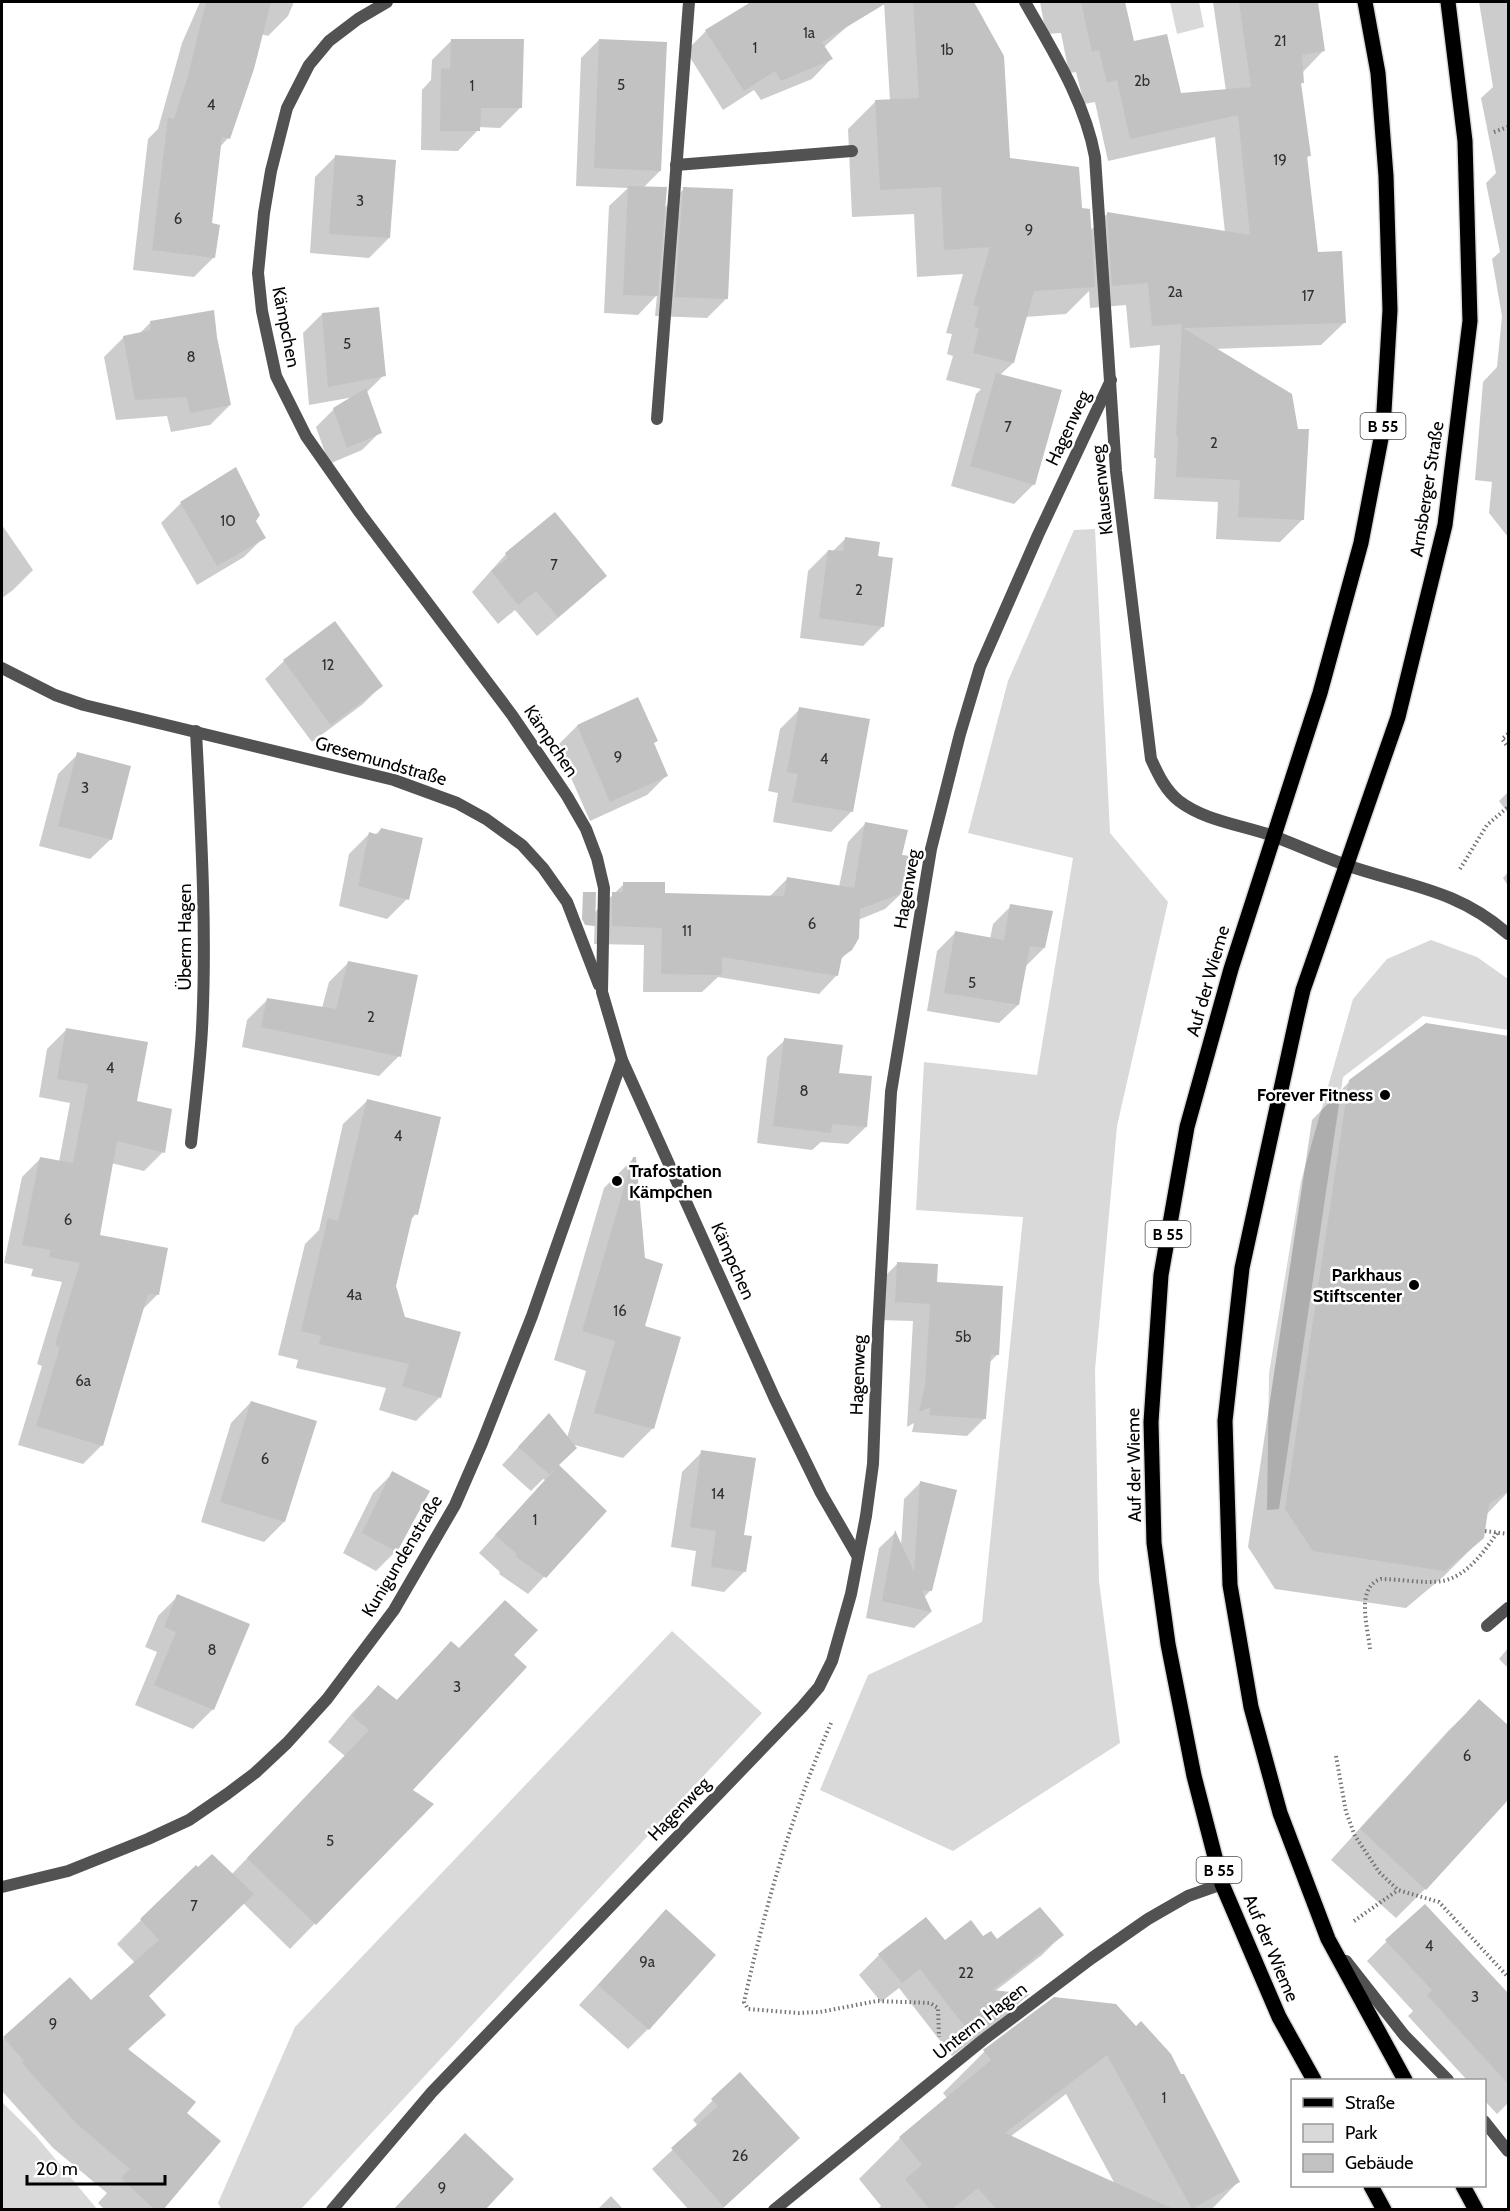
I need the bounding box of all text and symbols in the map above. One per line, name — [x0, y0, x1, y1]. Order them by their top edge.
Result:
house number: 1a — [803, 24, 816, 42]
house number: 21 — [1274, 32, 1286, 50]
house number: 1 — [753, 39, 757, 57]
house number: 1b — [940, 41, 954, 59]
house number: 2b — [1134, 72, 1150, 90]
house number: 5 — [617, 76, 625, 94]
house number: 1 — [470, 77, 474, 95]
house number: 4 — [207, 96, 216, 114]
house number: 19 — [1273, 151, 1287, 169]
house number: 3 — [356, 192, 364, 210]
house number: 6 — [174, 210, 182, 228]
house number: 9 — [1025, 221, 1033, 239]
house number: 2a — [1167, 283, 1183, 301]
street label: Kämpchen — [267, 285, 305, 369]
house number: 17 — [1302, 287, 1315, 305]
house number: 5 — [343, 335, 351, 353]
house number: 8 — [186, 348, 196, 366]
street label: Hagenweg — [1041, 386, 1095, 469]
road number: B 55 — [1360, 413, 1406, 439]
house number: 7 — [1004, 418, 1012, 436]
street label: Arnsberger Straße — [1405, 420, 1449, 558]
house number: 2 — [1210, 434, 1218, 452]
street label: Klausenweg — [1086, 443, 1118, 536]
house number: 10 — [220, 512, 236, 530]
house number: 7 — [550, 556, 558, 574]
house number: 2 — [855, 581, 863, 599]
house number: 12 — [322, 656, 335, 674]
street label: Kämpchen — [519, 701, 583, 781]
street label: Gresemundstraße — [313, 732, 449, 790]
house number: 9 — [614, 748, 622, 766]
house number: 4 — [820, 750, 829, 768]
house number: 3 — [81, 779, 89, 797]
street label: Hagenweg — [889, 846, 925, 931]
street label: Überm Hagen — [174, 884, 196, 990]
house number: 6 — [808, 915, 816, 933]
house number: 11 — [682, 922, 692, 940]
street label: Auf der Wieme — [1182, 923, 1234, 1039]
house number: 5 — [968, 974, 976, 992]
house number: 2 — [367, 1008, 375, 1026]
house number: 4 — [106, 1059, 115, 1077]
house number: 8 — [799, 1082, 809, 1100]
place label: Forever Fitness — [1257, 1084, 1373, 1106]
marker: Forever Fitness — [1378, 1088, 1392, 1102]
house number: 4 — [394, 1127, 403, 1145]
place label: Trafostation Kämpchen — [629, 1160, 722, 1203]
marker: Trafostation Kämpchen — [610, 1174, 624, 1188]
house number: 6 — [64, 1211, 72, 1229]
street label: Kämpchen — [706, 1219, 760, 1303]
road number: B 55 — [1146, 1221, 1190, 1247]
place label: Parkhaus Stiftscenter — [1313, 1264, 1402, 1307]
marker: Parkhaus Stiftscenter — [1407, 1278, 1421, 1292]
house number: 4a — [346, 1286, 363, 1304]
house number: 16 — [613, 1302, 627, 1320]
house number: 5b — [955, 1328, 971, 1346]
street label: Hagenweg — [846, 1333, 870, 1416]
house number: 6a — [75, 1372, 92, 1390]
street label: Auf der Wieme — [1122, 1408, 1146, 1522]
house number: 6 — [261, 1450, 269, 1468]
house number: 14 — [711, 1485, 725, 1503]
street label: Kunigundenstraße — [357, 1491, 447, 1621]
house number: 1 — [533, 1511, 537, 1529]
house number: 8 — [207, 1641, 217, 1659]
house number: 3 — [453, 1678, 461, 1696]
house number: 6 — [1463, 1747, 1471, 1765]
street label: Hagenweg — [643, 1772, 716, 1846]
house number: 5 — [326, 1832, 334, 1850]
road number: B 55 — [1196, 1857, 1242, 1883]
street label: Auf der Wieme — [1239, 1891, 1303, 2005]
house number: 7 — [190, 1897, 198, 1915]
house number: 4 — [1425, 1937, 1434, 1955]
house number: 9a — [639, 1953, 656, 1971]
house number: 22 — [958, 1964, 974, 1982]
street label: Unterm Hagen — [929, 1978, 1031, 2064]
house number: 3 — [1471, 1988, 1479, 2006]
house number: 9 — [49, 2015, 57, 2033]
legend — [1291, 2079, 1486, 2187]
house number: 1 — [1162, 2089, 1166, 2107]
text: Straße — [1345, 2092, 1395, 2114]
text: Park — [1345, 2122, 1378, 2144]
house number: 26 — [732, 2147, 748, 2165]
scale bar — [27, 2148, 165, 2186]
text: Gebäude — [1345, 2152, 1414, 2174]
text: 20 m — [36, 2158, 78, 2180]
house number: 9 — [438, 2179, 446, 2197]

